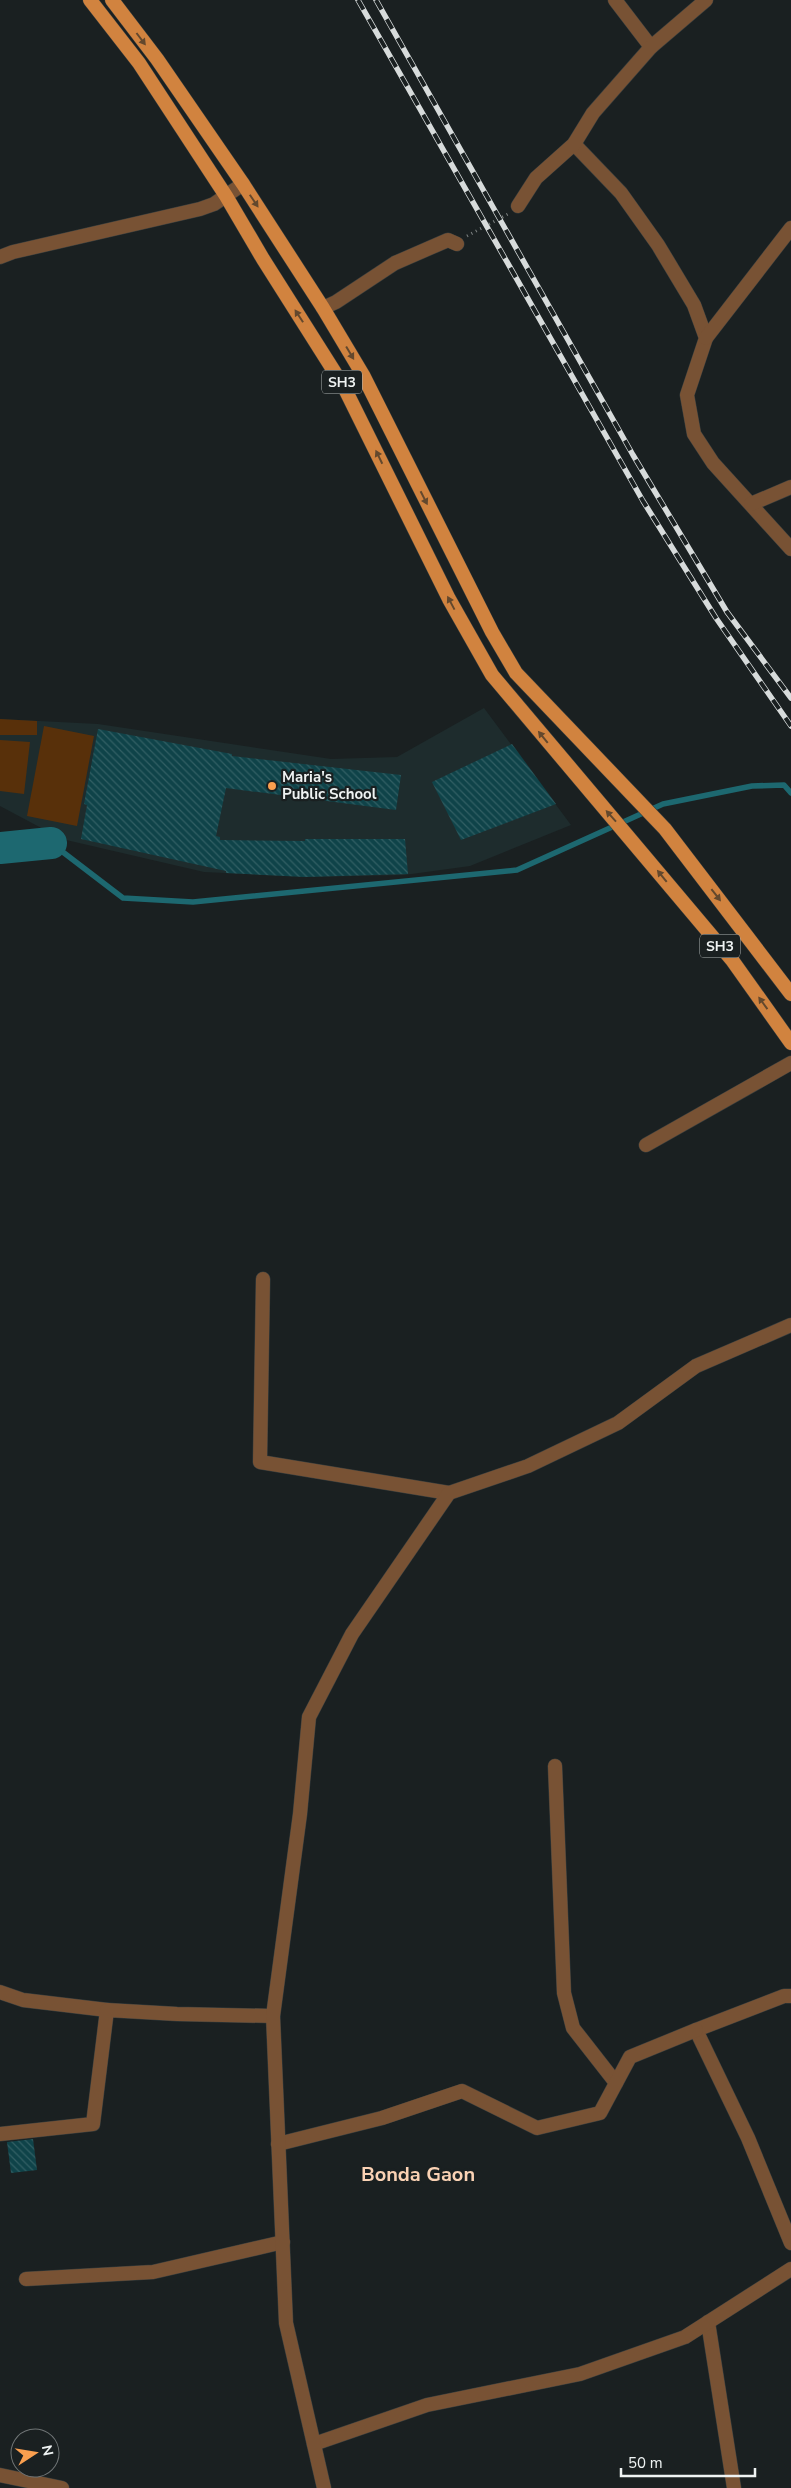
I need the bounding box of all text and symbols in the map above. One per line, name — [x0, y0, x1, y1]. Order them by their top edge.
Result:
one-way arrow — [136, 32, 147, 45]
one-way arrow — [249, 194, 259, 208]
one-way arrow — [295, 310, 304, 323]
one-way arrow — [345, 347, 354, 360]
road number: SH3 — [322, 371, 362, 394]
one-way arrow — [375, 450, 383, 465]
one-way arrow — [421, 491, 429, 505]
one-way arrow — [447, 596, 455, 610]
one-way arrow — [537, 731, 548, 744]
place label: Maria's Public School — [282, 767, 377, 804]
marker: Maria's Public School — [266, 780, 278, 792]
one-way arrow — [605, 811, 617, 823]
one-way arrow — [657, 869, 668, 882]
one-way arrow — [711, 888, 722, 901]
road number: SH3 — [700, 934, 740, 958]
one-way arrow — [758, 996, 768, 1010]
district label: Bonda Gaon — [361, 2161, 475, 2188]
north arrow — [10, 2428, 60, 2478]
text: N — [37, 2443, 58, 2458]
scale bar — [621, 2446, 755, 2478]
text: 50 m — [628, 2453, 663, 2473]

